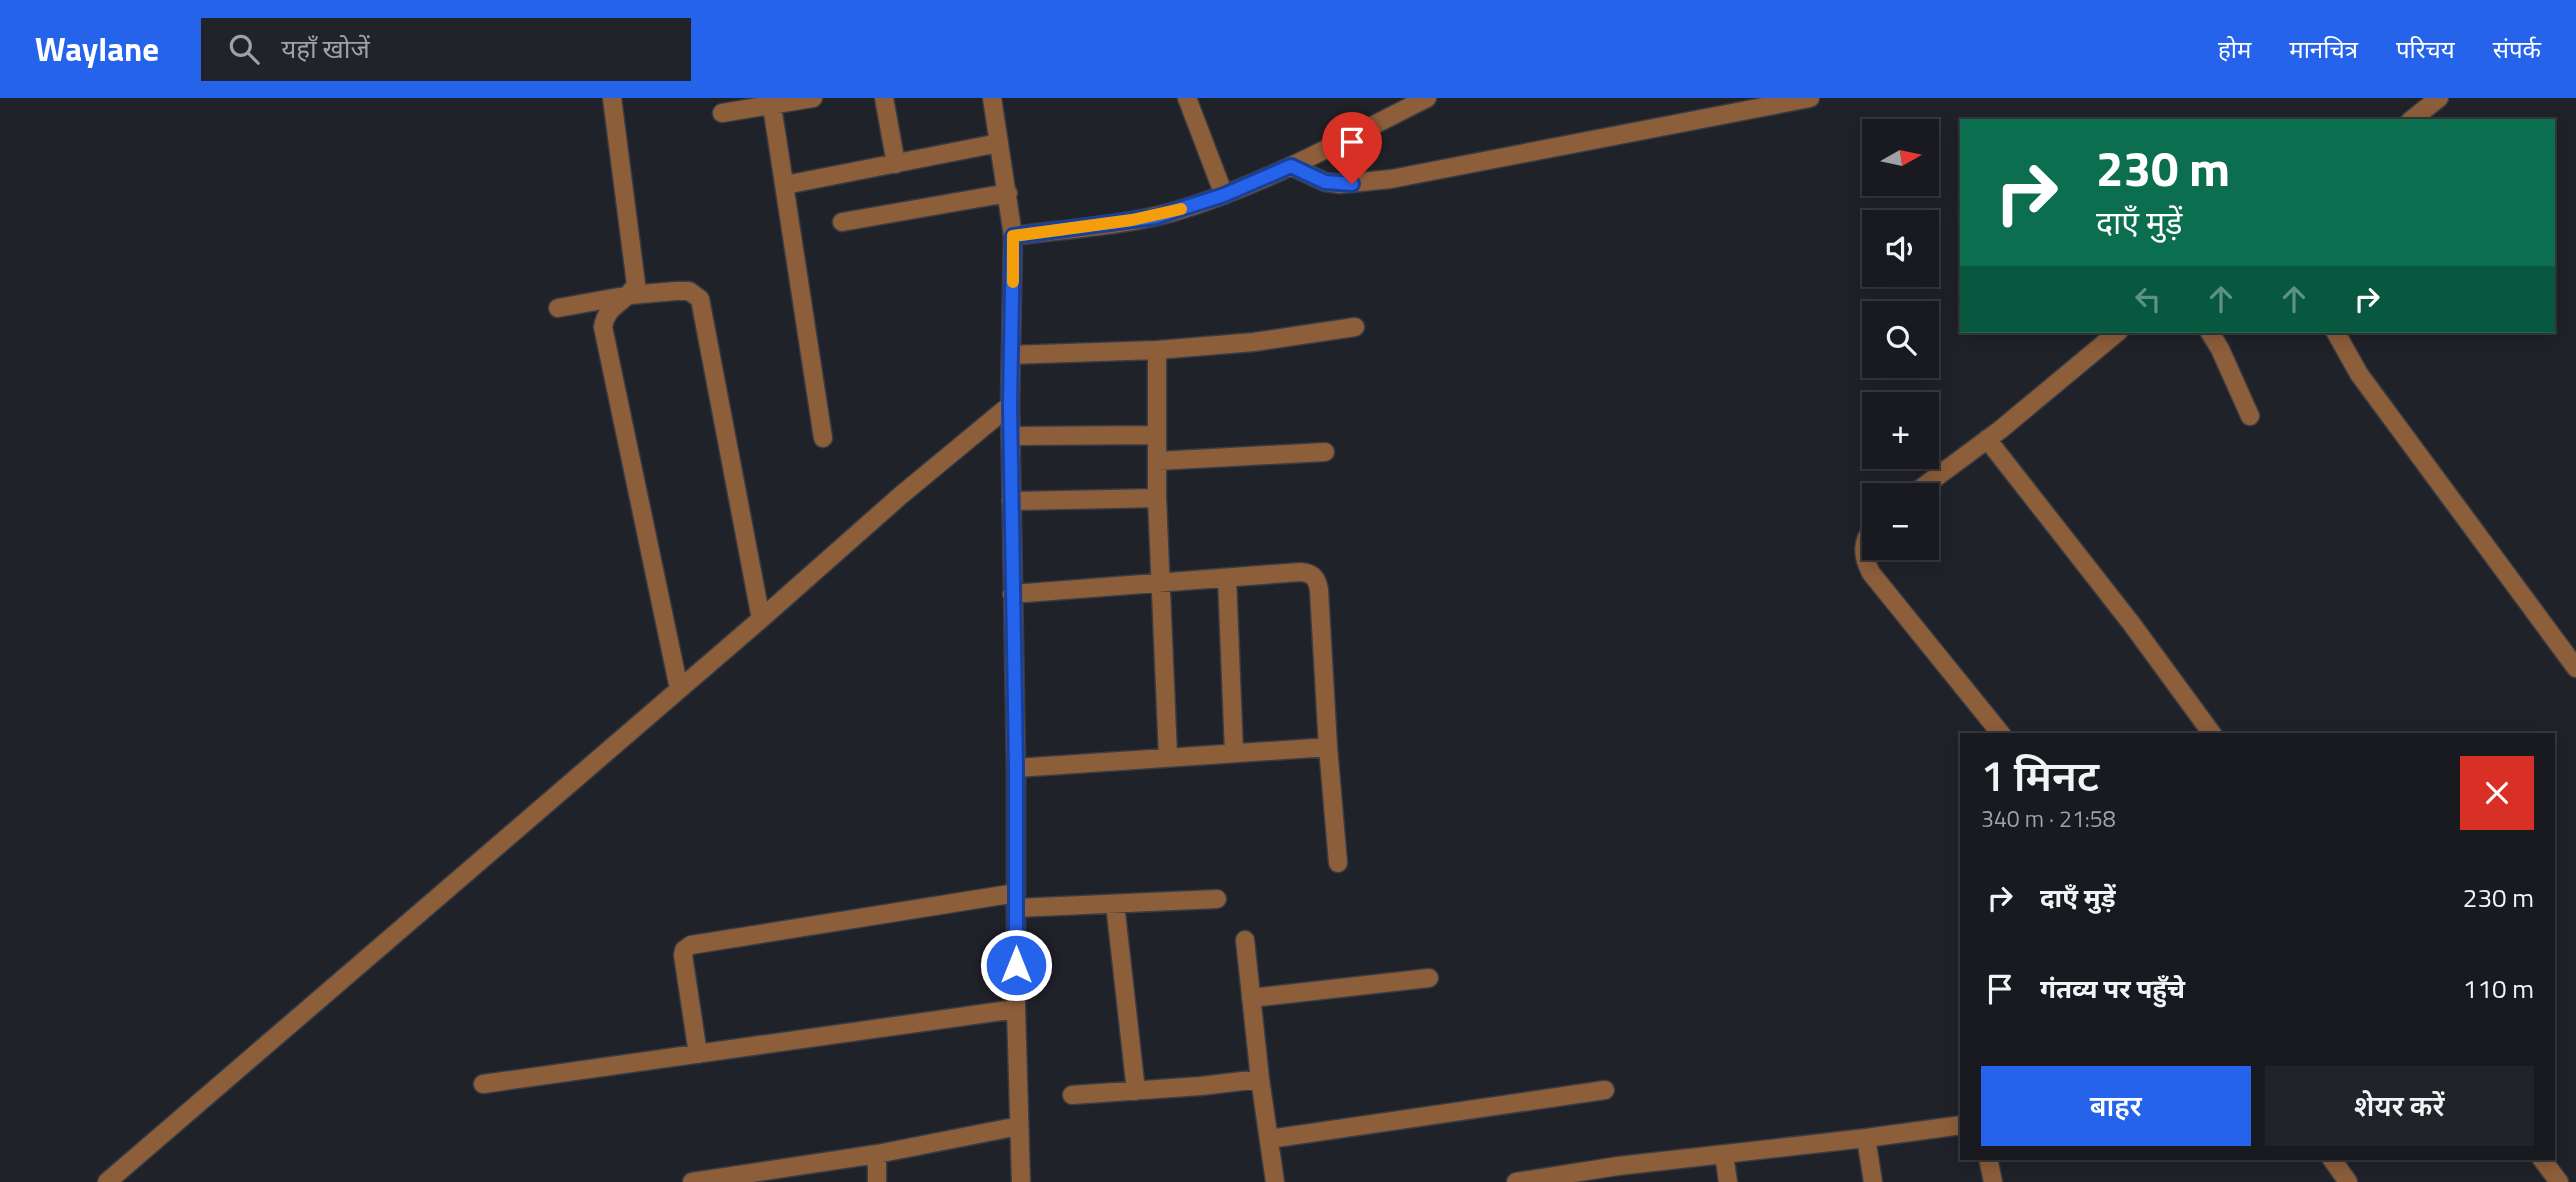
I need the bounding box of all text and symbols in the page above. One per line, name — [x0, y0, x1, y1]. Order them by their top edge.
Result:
search box — [201, 18, 691, 81]
text: Waylane — [35, 24, 159, 74]
text: यहाँ खोजें — [281, 29, 370, 68]
icon: search — [225, 30, 263, 68]
text: होम — [2218, 31, 2251, 67]
text: मानचित्र — [2289, 31, 2358, 67]
text: परिचय — [2396, 31, 2455, 67]
text: संपर्क — [2493, 31, 2541, 67]
pin — [1322, 112, 1382, 184]
north arrow — [1862, 119, 1939, 196]
map controls — [1862, 119, 1939, 560]
icon: arrive — [1333, 123, 1371, 161]
text: 230 m — [2096, 130, 2230, 205]
icon: right — [1981, 147, 2072, 238]
text: दाएँ मुड़ें — [2096, 198, 2182, 246]
button: sound — [1862, 210, 1939, 287]
icon: left — [2129, 280, 2167, 318]
icon: ahead — [2202, 280, 2240, 318]
icon: ahead — [2275, 280, 2313, 318]
icon: right — [2348, 280, 2386, 318]
button: search — [1862, 301, 1939, 378]
button: + — [1862, 392, 1939, 469]
button: − — [1862, 483, 1939, 560]
text: 1 मिनट — [1981, 743, 2099, 807]
button: close — [2460, 756, 2534, 830]
text: 340 m · 21:58 — [1981, 801, 2116, 836]
text: दाएँ मुड़ें — [2040, 878, 2116, 917]
text: 230 m — [2463, 878, 2534, 917]
icon: right — [1981, 879, 2019, 917]
position arrow — [979, 928, 1053, 1002]
text: गंतव्य पर पहुँचे — [2040, 969, 2185, 1008]
text: 110 m — [2463, 969, 2534, 1008]
icon: arrive — [1981, 970, 2019, 1008]
button: बाहर — [1981, 1066, 2251, 1146]
button: शेयर करें — [2265, 1066, 2534, 1146]

